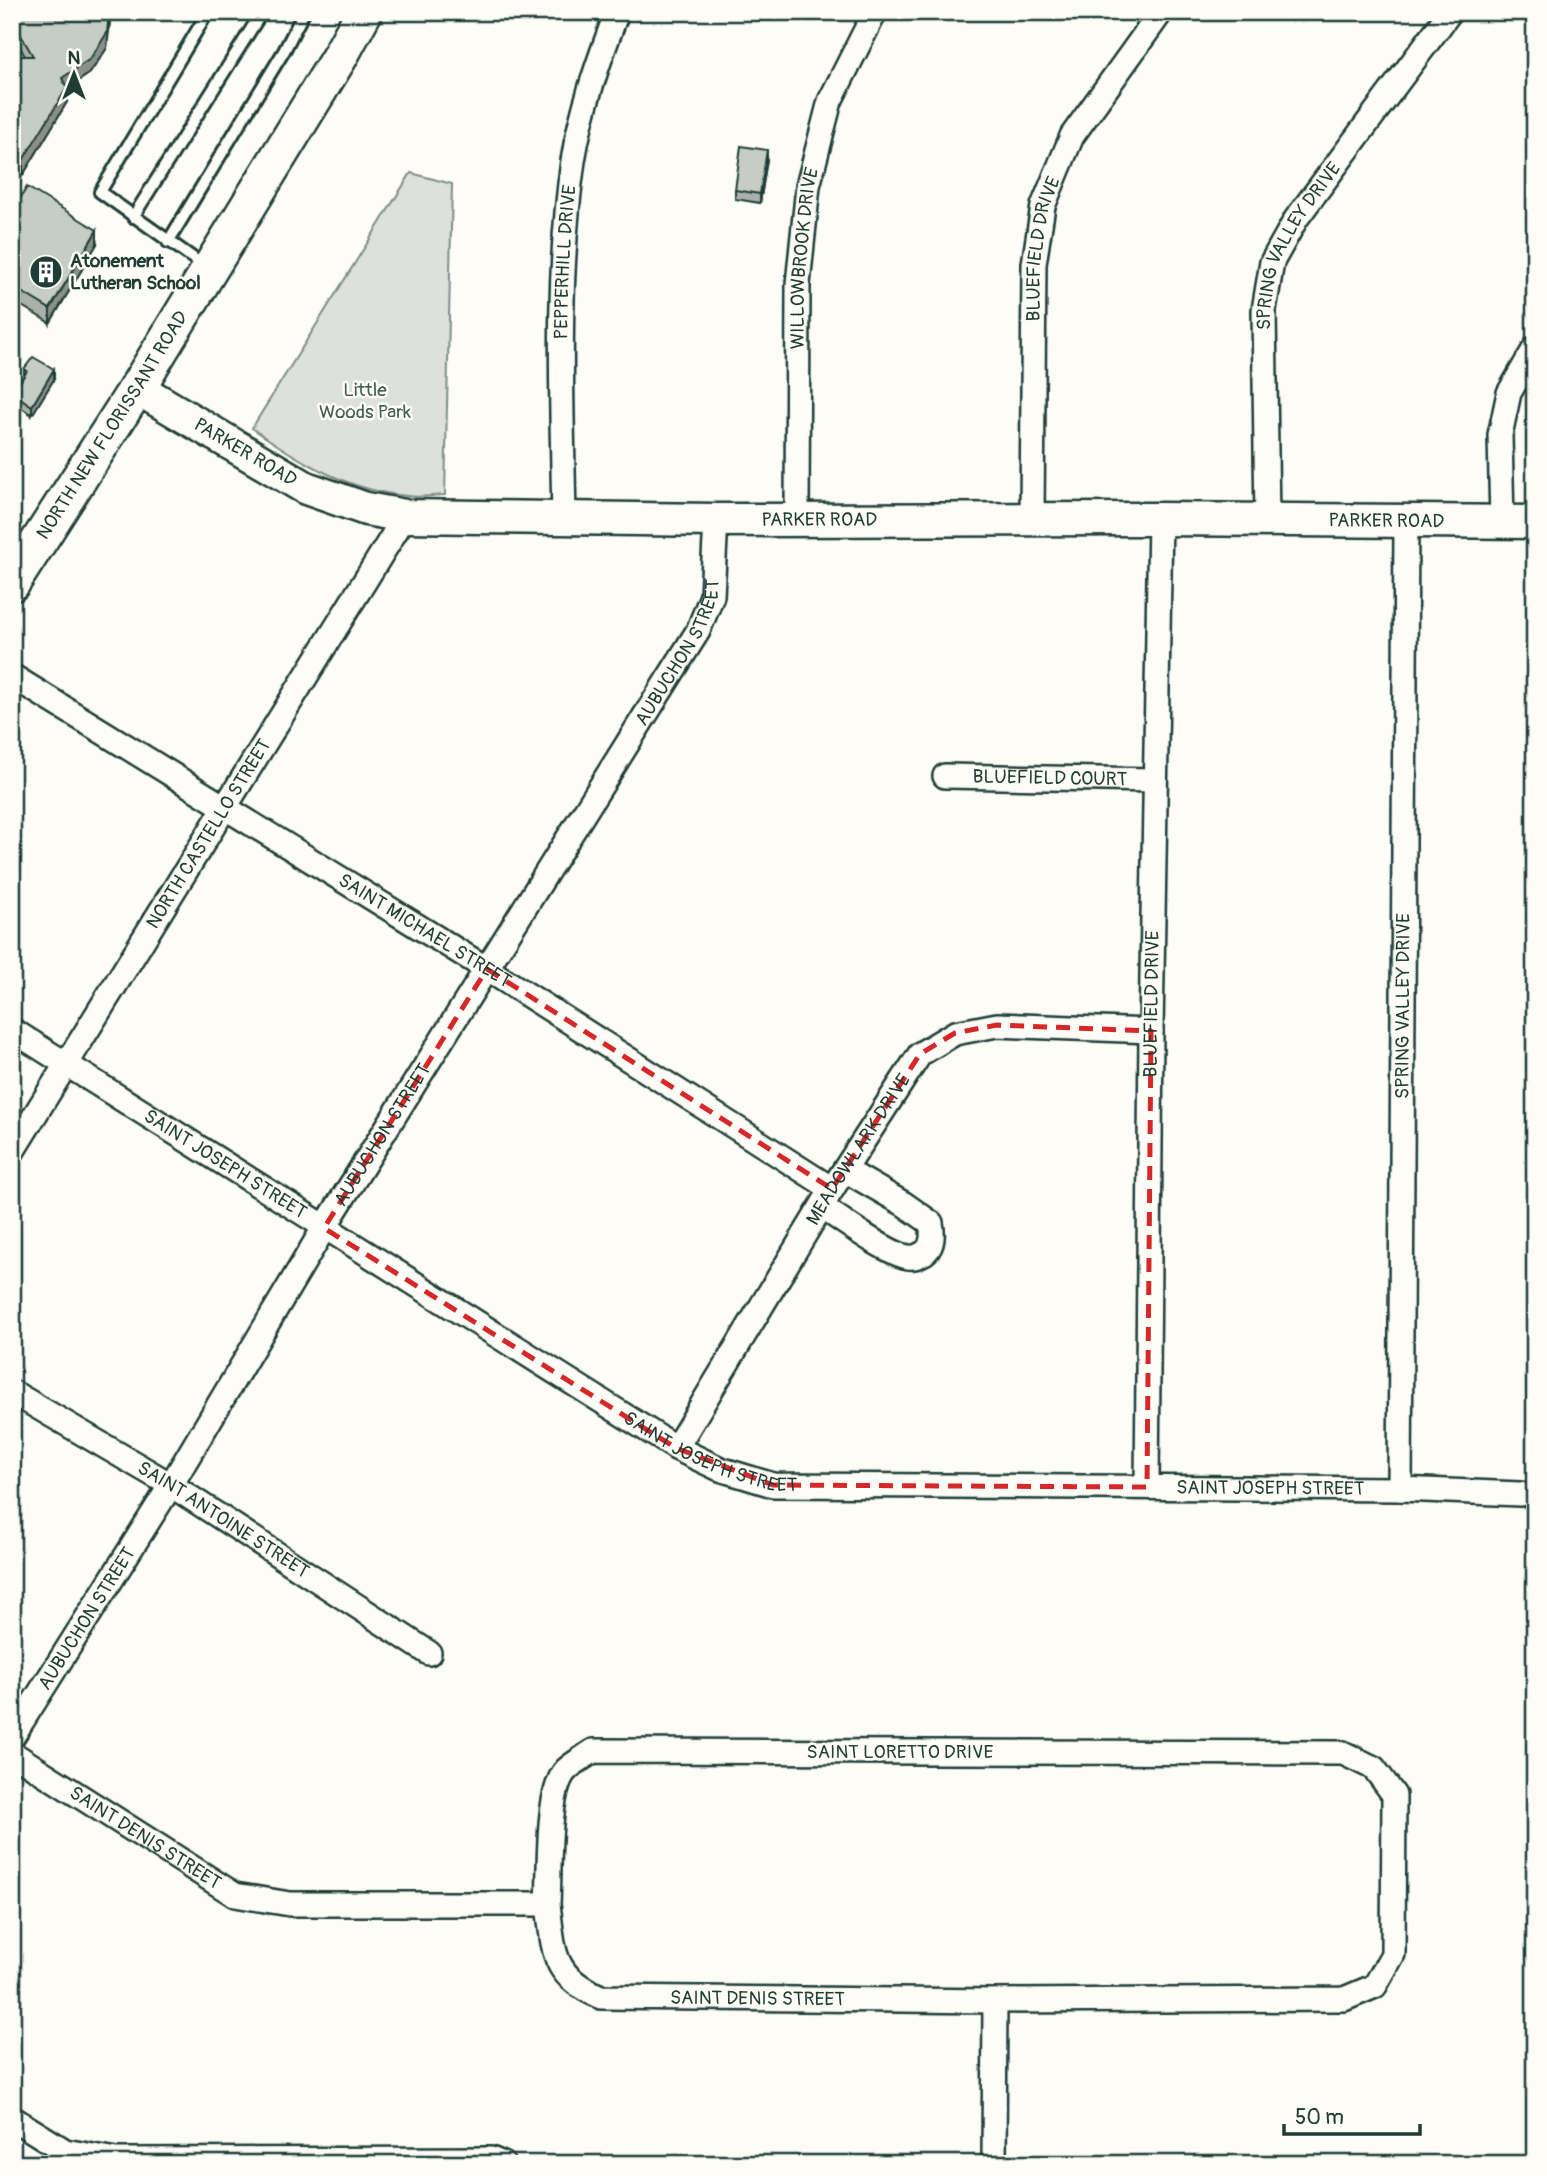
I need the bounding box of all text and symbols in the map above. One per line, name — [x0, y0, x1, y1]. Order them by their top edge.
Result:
north arrow — [38, 38, 108, 108]
text: N — [68, 46, 81, 70]
street label: SPRING VALLEY DRIVE — [1252, 157, 1346, 330]
street label: WILLOWBROOK DRIVE — [786, 165, 824, 349]
street label: BLUEFIELD DRIVE — [1022, 173, 1066, 322]
street label: PEPPERHILL DRIVE — [549, 183, 582, 340]
place label: Atonement Lutheran School — [70, 249, 201, 295]
building icon: Atonement Lutheran School — [27, 253, 65, 291]
street label: NORTH NEW FLORISSANT ROAD — [31, 306, 193, 544]
park label: Little Woods Park — [319, 378, 411, 424]
street label: PARKER ROAD — [190, 412, 301, 492]
street label: PARKER ROAD — [762, 508, 877, 532]
street label: PARKER ROAD — [1328, 508, 1444, 533]
street label: AUBUCHON STREET — [630, 579, 725, 730]
street label: NORTH CASTELLO STREET — [141, 734, 276, 933]
street label: BLUEFIELD COURT — [972, 765, 1128, 791]
street label: SAINT MICHAEL STREET — [334, 868, 516, 993]
street label: SPRING VALLEY DRIVE — [1390, 913, 1416, 1099]
street label: BLUEFIELD DRIVE — [1139, 930, 1165, 1078]
street label: AUBUCHON STREET — [329, 1059, 436, 1211]
street label: MEADOWLARK DRIVE — [801, 1069, 916, 1230]
street label: SAINT JOSEPH STREET — [139, 1104, 311, 1225]
street label: SAINT JOSEPH STREET — [619, 1406, 797, 1498]
street label: SAINT ANTOINE STREET — [133, 1456, 314, 1584]
street label: SAINT JOSEPH STREET — [1176, 1476, 1364, 1501]
street label: AUBUCHON STREET — [33, 1543, 141, 1694]
street label: SAINT LORETTO DRIVE — [807, 1740, 993, 1764]
street label: SAINT DENIS STREET — [65, 1781, 225, 1895]
street label: SAINT DENIS STREET — [670, 1986, 845, 2011]
scale bar — [1284, 2092, 1421, 2136]
text: 50 m — [1295, 2104, 1344, 2131]

